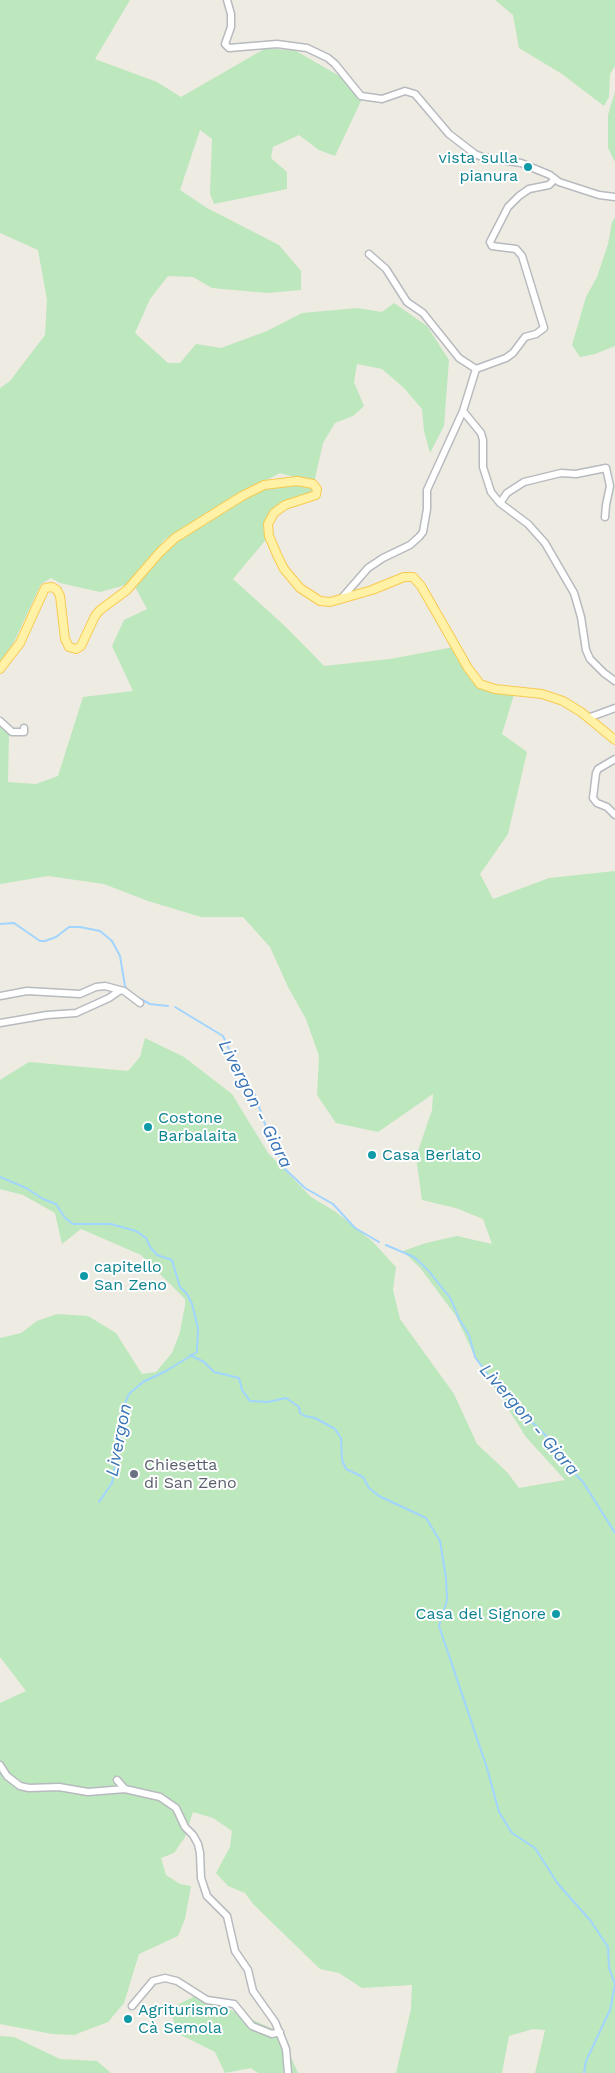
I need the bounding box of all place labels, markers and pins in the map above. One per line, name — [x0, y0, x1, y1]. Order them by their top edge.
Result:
place label: vista sulla pianura — [439, 148, 518, 186]
marker: vista sulla pianura — [522, 161, 534, 173]
place label: Costone Barbalaita — [158, 1108, 237, 1146]
marker: Costone Barbalaita — [142, 1121, 154, 1133]
place label: Casa Berlato — [382, 1145, 481, 1165]
marker: Casa Berlato — [366, 1149, 378, 1161]
place label: capitello San Zeno — [94, 1257, 167, 1295]
marker: capitello San Zeno — [78, 1270, 90, 1282]
place label: Chiesetta di San Zeno — [144, 1455, 237, 1493]
marker: Chiesetta di San Zeno — [128, 1468, 140, 1480]
place label: Casa del Signore — [415, 1604, 546, 1624]
marker: Casa del Signore — [550, 1608, 562, 1620]
place label: Agriturismo Cà Semola — [138, 2000, 228, 2038]
marker: Agriturismo Cà Semola — [122, 2013, 134, 2025]

